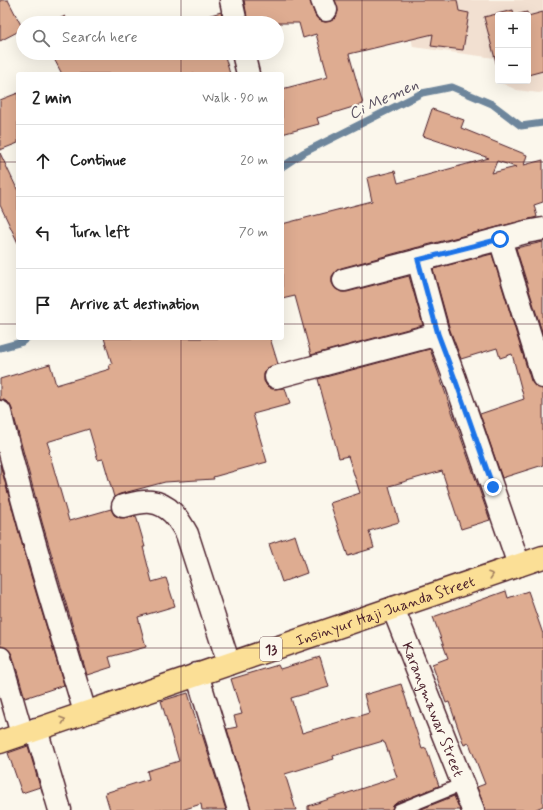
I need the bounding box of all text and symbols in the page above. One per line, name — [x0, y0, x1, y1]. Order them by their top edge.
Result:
map controls — [495, 12, 531, 84]
button: + — [495, 12, 531, 48]
search box — [16, 16, 284, 60]
icon: search — [30, 27, 52, 49]
text: Search here — [62, 28, 138, 48]
button: − — [495, 48, 531, 84]
water label: Ci Memen — [345, 74, 422, 125]
text: 2 min — [32, 87, 72, 109]
text: Walk · 90 m — [202, 90, 268, 107]
icon: ahead — [32, 150, 54, 172]
text: Continue — [70, 151, 126, 171]
text: 20 m — [240, 152, 268, 169]
icon: left — [32, 222, 54, 244]
text: Turn left — [70, 223, 130, 243]
text: 70 m — [239, 224, 268, 241]
route start — [491, 230, 509, 248]
icon: arrive — [32, 294, 54, 316]
text: Arrive at destination — [70, 295, 199, 315]
route end — [484, 478, 502, 496]
one-way arrow — [488, 571, 495, 579]
street label: Insinyur Haji Juanda Street — [293, 572, 478, 651]
road number: 13 — [260, 637, 282, 661]
street label: Karangmawar Street — [396, 639, 468, 780]
one-way arrow — [60, 716, 67, 725]

